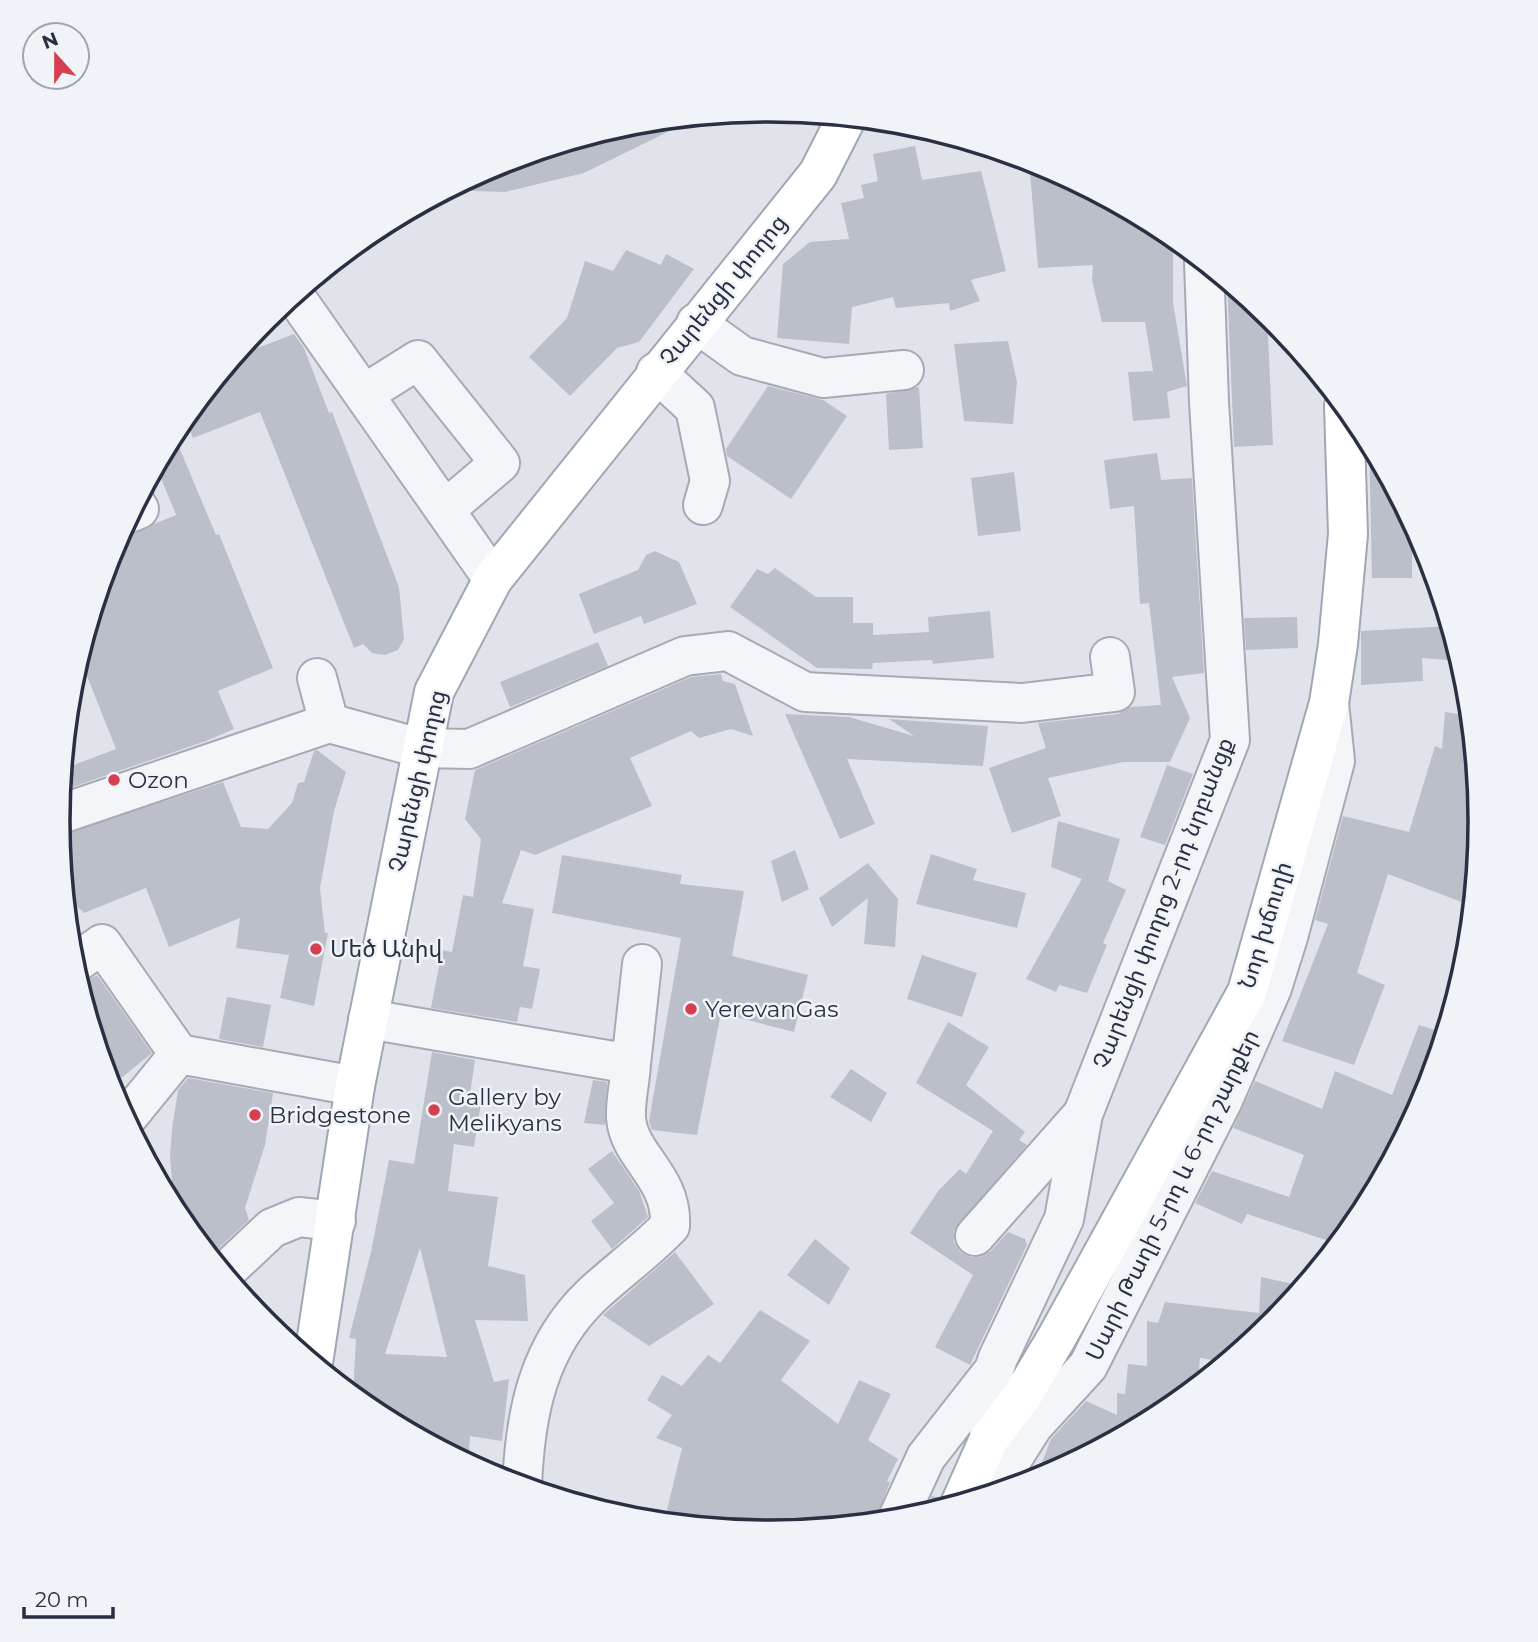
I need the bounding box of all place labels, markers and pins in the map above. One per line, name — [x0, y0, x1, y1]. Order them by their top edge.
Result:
place label: Ozon — [128, 766, 189, 794]
marker: Ozon — [106, 772, 122, 788]
place label: Մեծ Անիվ — [330, 935, 443, 963]
marker: Մեծ Անիվ — [308, 941, 324, 957]
place label: YerevanGas — [705, 995, 838, 1023]
marker: YerevanGas — [683, 1001, 699, 1017]
place label: Gallery by Melikyans — [448, 1083, 562, 1137]
place label: Bridgestone — [269, 1101, 411, 1129]
marker: Gallery by Melikyans — [426, 1102, 442, 1118]
marker: Bridgestone — [247, 1107, 263, 1123]

